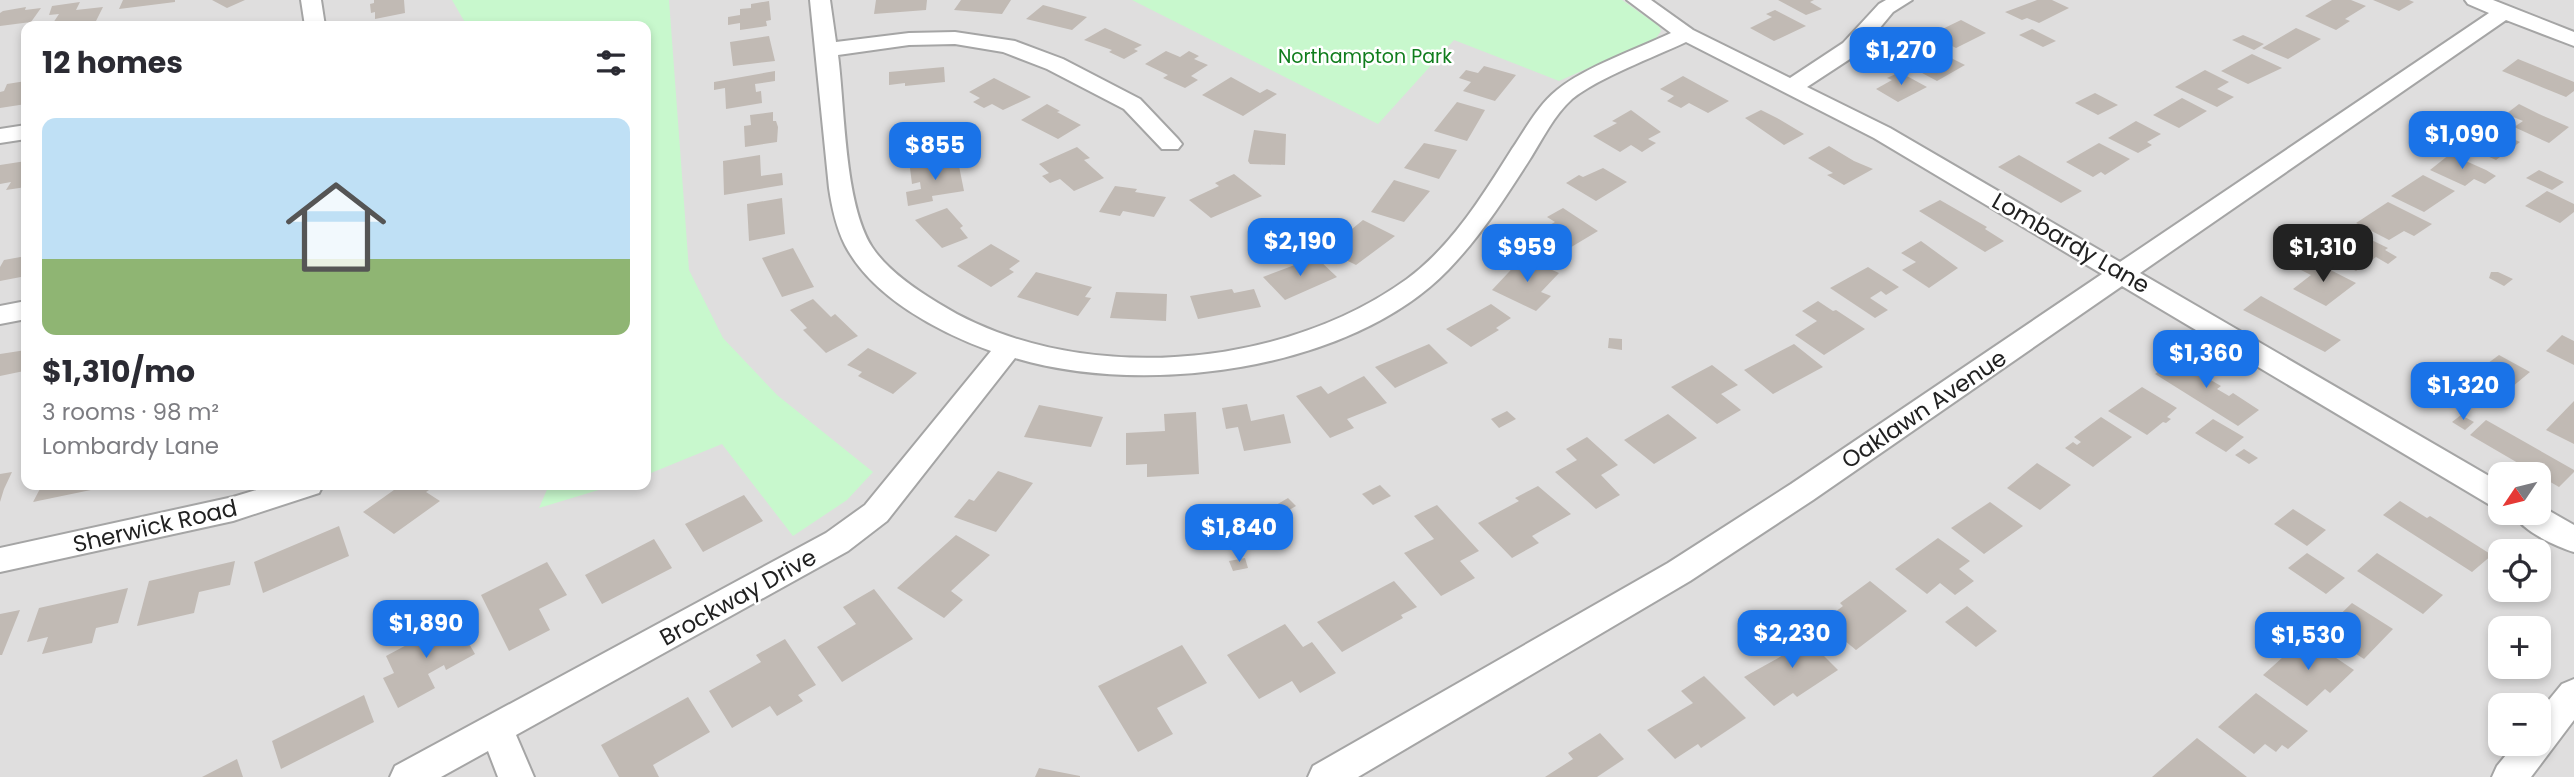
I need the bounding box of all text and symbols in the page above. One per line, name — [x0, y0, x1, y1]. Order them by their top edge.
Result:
pin: $1,270 — [1844, 28, 1958, 87]
text: $1,270 — [1866, 34, 1936, 66]
text: 12 homes — [42, 41, 183, 84]
park label: Northampton Park — [1278, 43, 1452, 70]
icon: filters — [592, 44, 630, 82]
pin: $1,090 — [2405, 111, 2519, 171]
text: $1,090 — [2425, 118, 2499, 150]
pin: $855 — [894, 122, 976, 182]
text: $855 — [905, 129, 965, 161]
icon: home — [273, 164, 399, 290]
street label: Lombardy Lane — [1986, 185, 2156, 301]
pin: $2,190 — [1243, 218, 1357, 278]
pin: $959 — [1486, 224, 1568, 284]
pin: $1,310 — [2266, 224, 2380, 284]
text: $2,190 — [1264, 225, 1336, 257]
text: $959 — [1498, 231, 1556, 263]
text: $1,310 — [2289, 231, 2357, 263]
pin: $1,360 — [2149, 330, 2263, 390]
text: $1,360 — [2169, 337, 2243, 369]
street label: Oaklawn Avenue — [1835, 342, 2013, 476]
text: $1,310/mo — [42, 350, 195, 393]
pin: $1,320 — [2406, 362, 2520, 422]
text: $1,320 — [2427, 369, 2499, 401]
text: 3 rooms · 98 m² — [42, 396, 219, 428]
text: Lombardy Lane — [42, 430, 219, 462]
north arrow — [2488, 462, 2552, 525]
map controls — [2488, 462, 2551, 756]
street label: Sherwick Road — [70, 492, 240, 560]
pin: $1,840 — [1182, 504, 1296, 564]
text: $1,840 — [1201, 511, 1277, 543]
button: locate — [2488, 539, 2551, 602]
street label: Brockway Drive — [654, 541, 822, 653]
pin: $1,890 — [369, 600, 483, 660]
text: $1,890 — [389, 607, 463, 639]
pin: $2,230 — [1735, 610, 1849, 670]
pin: $1,530 — [2251, 612, 2365, 672]
button: + — [2488, 616, 2551, 679]
text: $2,230 — [1754, 617, 1830, 649]
text: $1,530 — [2271, 619, 2345, 651]
button: − — [2488, 693, 2551, 756]

